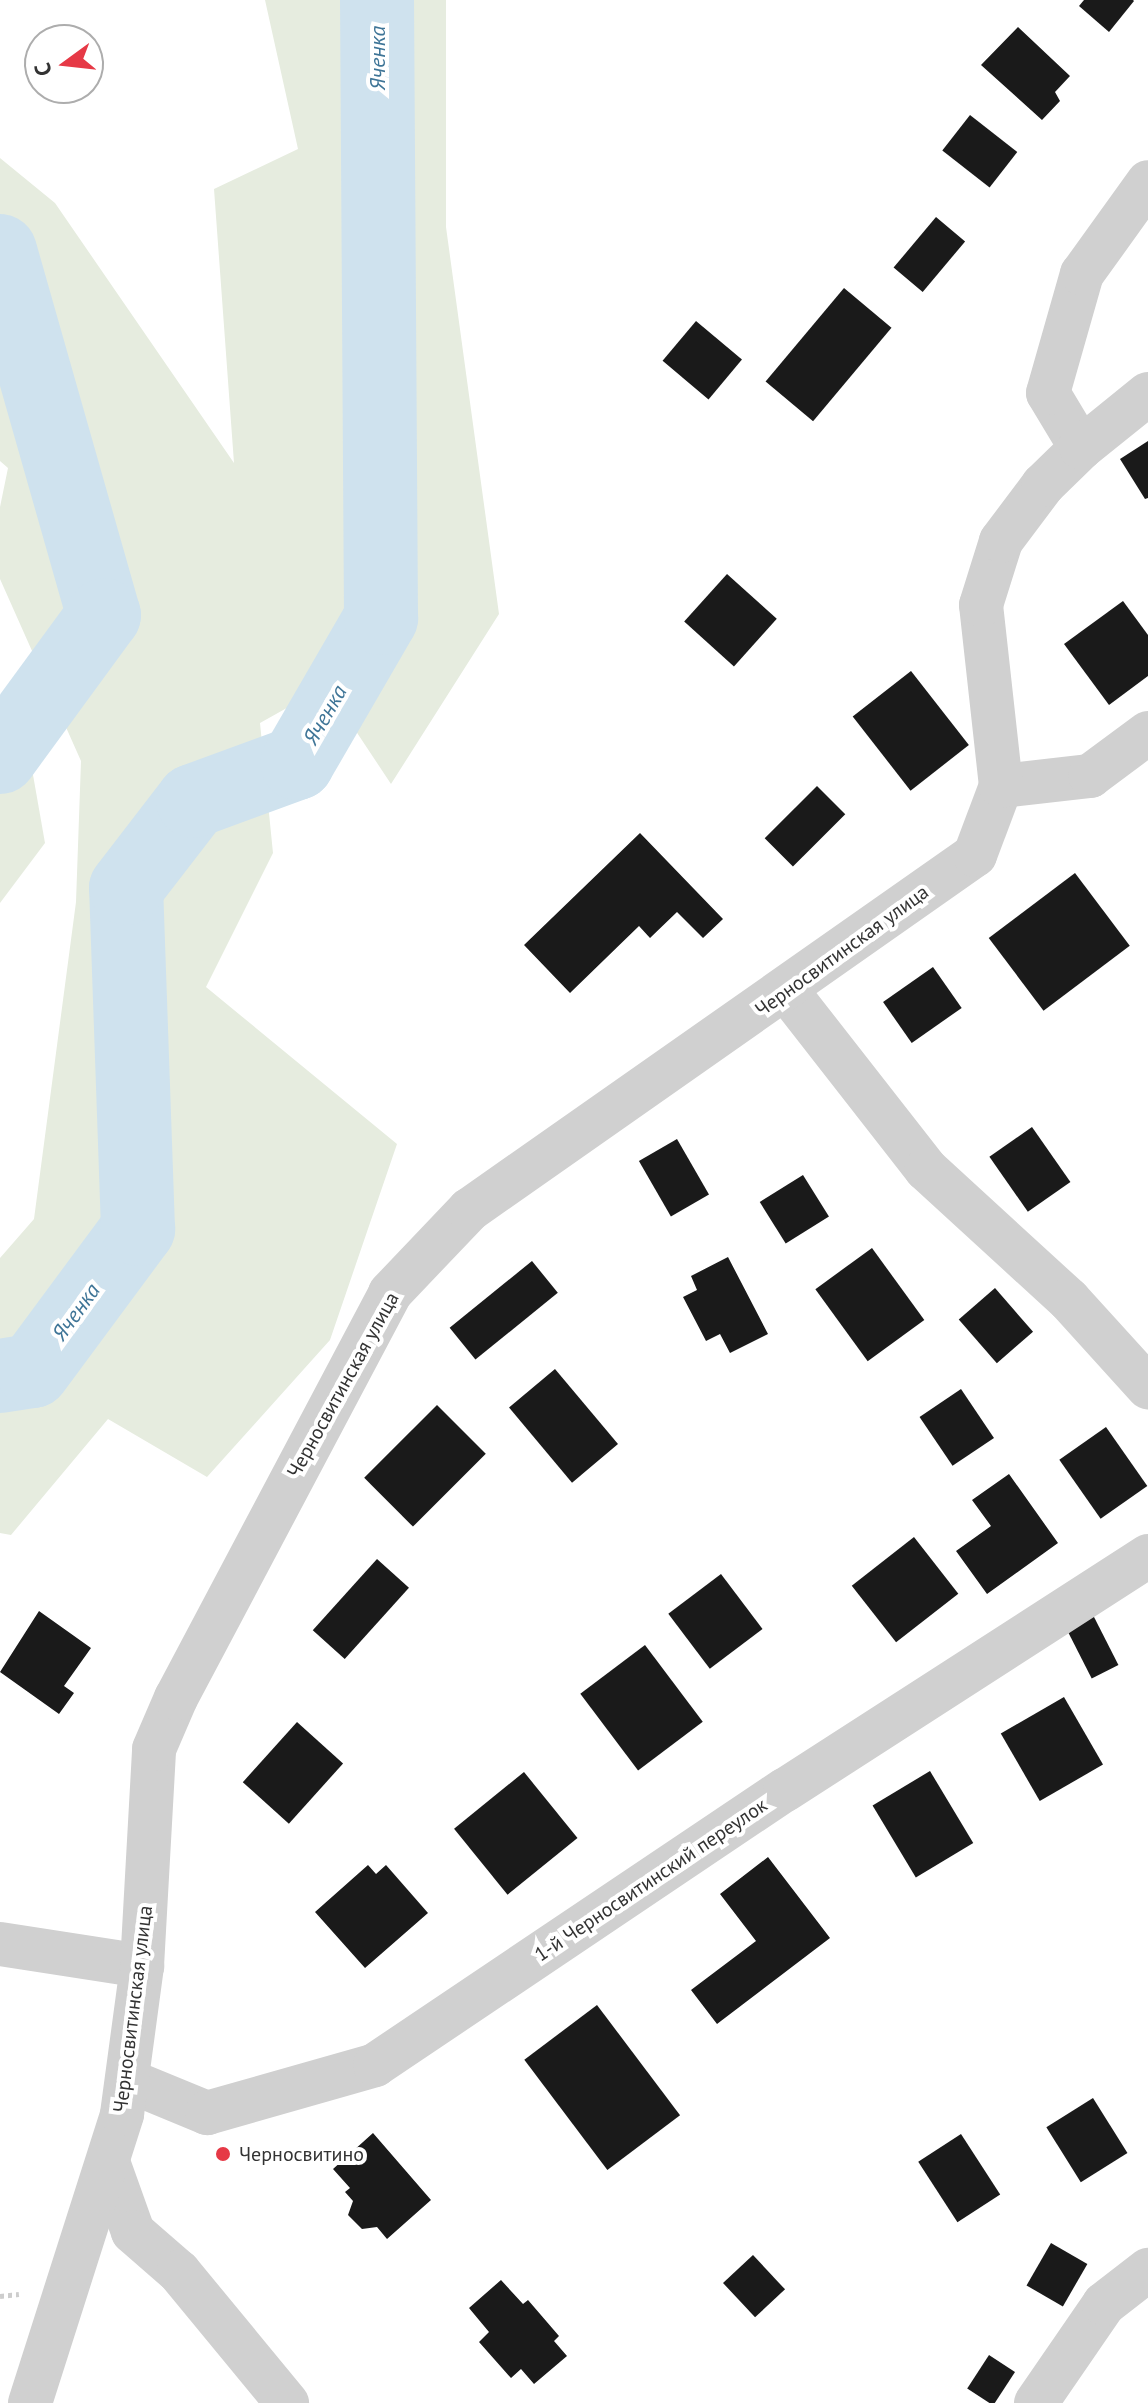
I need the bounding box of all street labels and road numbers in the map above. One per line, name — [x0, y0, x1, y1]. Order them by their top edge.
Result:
street label: Черносвитинская улица — [751, 880, 933, 1022]
street label: Черносвитинская улица — [282, 1288, 404, 1482]
street label: 1-й Черносвитинский переулок — [530, 1793, 772, 1967]
street label: Черносвитинская улица — [108, 1904, 158, 2114]

